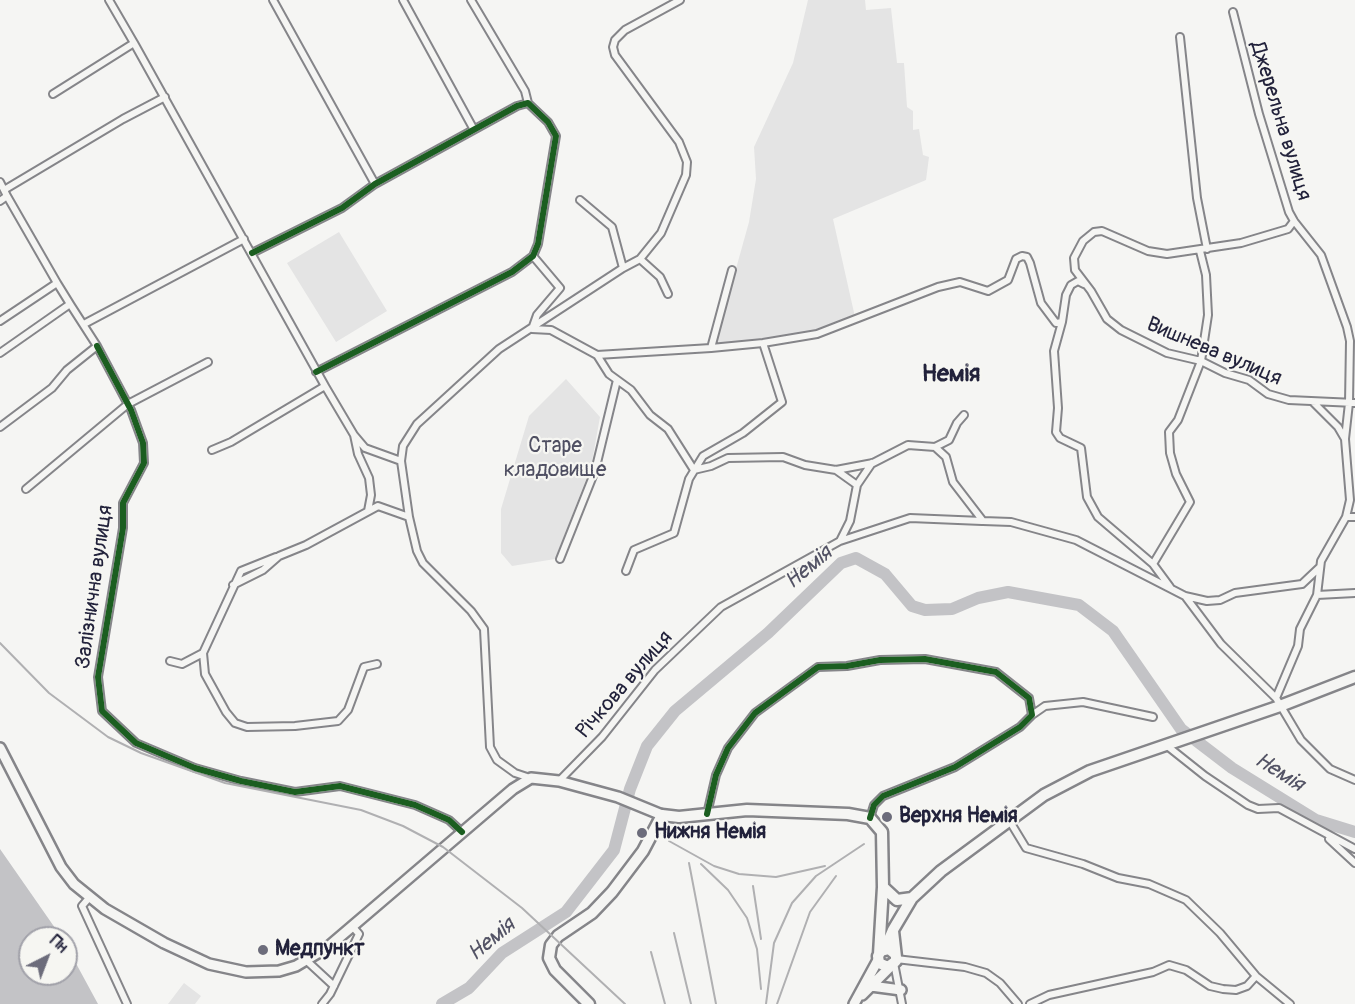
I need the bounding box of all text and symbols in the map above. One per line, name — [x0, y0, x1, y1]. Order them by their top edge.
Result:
street label: Джерельна вулиця — [1244, 38, 1316, 204]
street label: Вишнева вулиця — [1143, 312, 1285, 392]
district label: Немія — [922, 361, 980, 389]
park label: Старе кладовище — [504, 434, 606, 484]
street label: Залізнична вулиця — [71, 503, 119, 671]
water label: Немія — [780, 541, 838, 595]
street label: Річкова вулиця — [571, 626, 679, 744]
water label: Немія — [1249, 748, 1309, 798]
place label: Верхня Немія — [899, 804, 1018, 830]
marker: Верхня Немія — [880, 810, 894, 824]
place label: Нижня Немія — [654, 820, 766, 846]
marker: Нижня Немія — [635, 826, 649, 840]
water label: Немія — [463, 913, 521, 967]
north arrow — [18, 926, 78, 986]
text: Пн — [45, 931, 72, 957]
place label: Медпункт — [275, 937, 365, 963]
marker: Медпункт — [256, 943, 270, 957]

